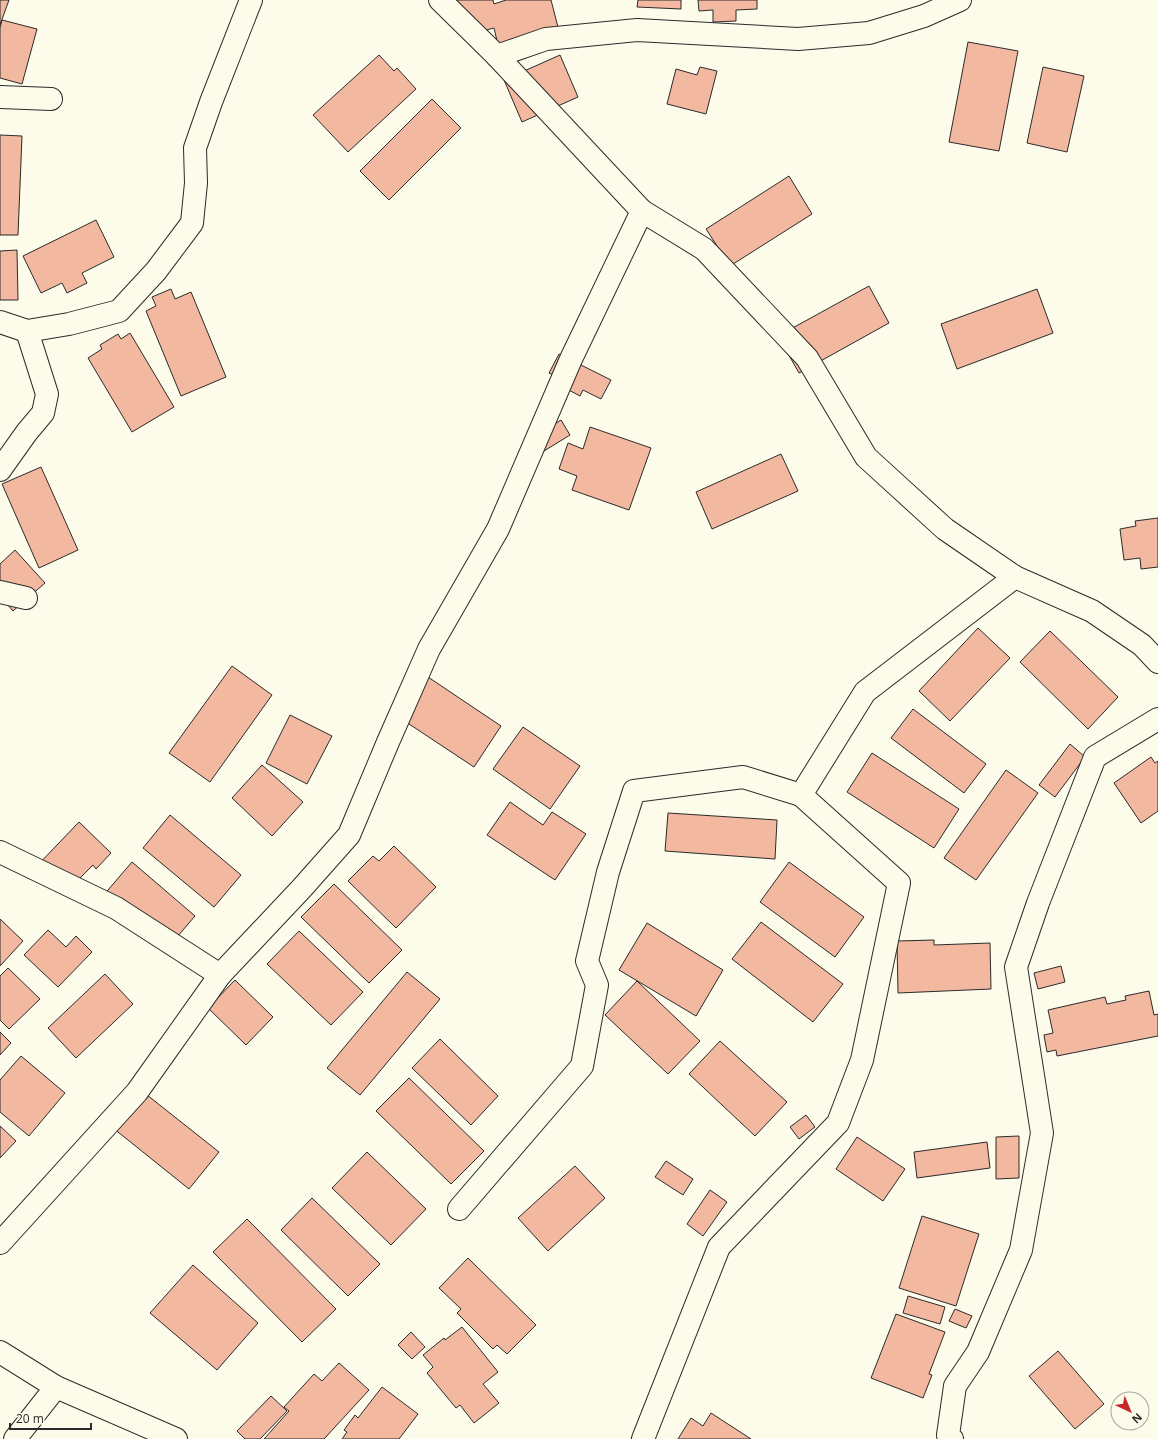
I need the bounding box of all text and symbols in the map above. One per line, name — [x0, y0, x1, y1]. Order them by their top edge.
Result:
north arrow — [1110, 1391, 1150, 1431]
scale bar — [10, 1405, 91, 1431]
text: 20 m — [16, 1410, 44, 1427]
text: N — [1129, 1410, 1146, 1427]

